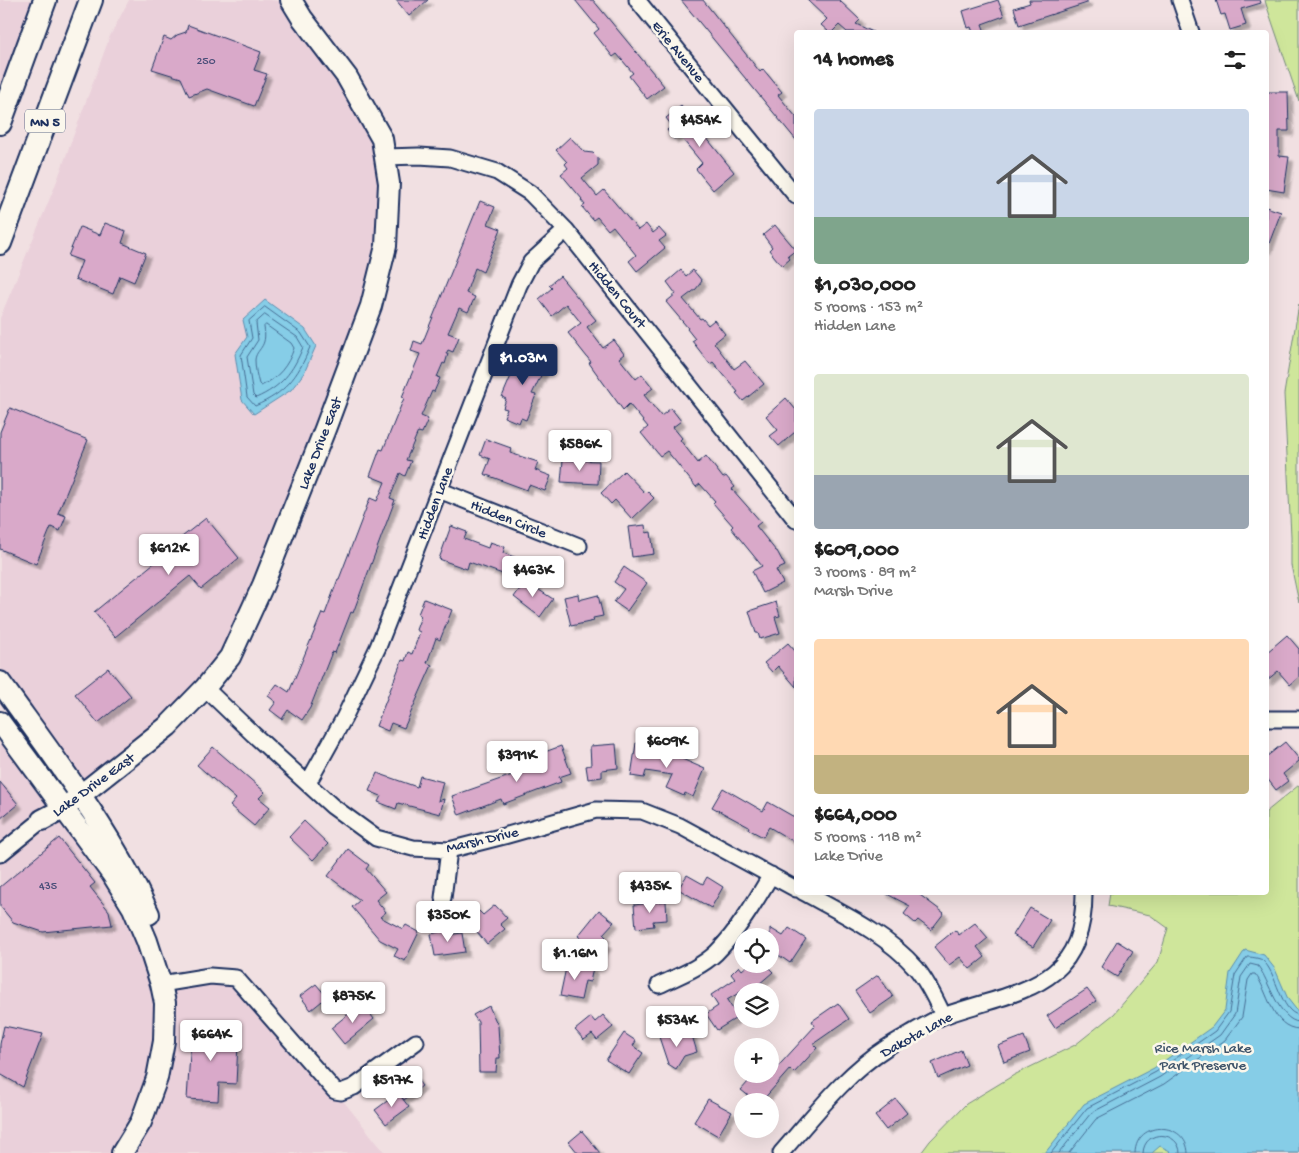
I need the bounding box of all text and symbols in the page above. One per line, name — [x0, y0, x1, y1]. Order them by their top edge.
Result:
street label: Erie Avenue — [647, 18, 708, 87]
icon: filters — [1221, 46, 1249, 74]
text: 14 homes — [814, 48, 893, 73]
house number: 250 — [196, 55, 216, 69]
pin: $454K — [665, 106, 735, 148]
road number: MN 5 — [25, 110, 65, 132]
text: $454K — [680, 112, 720, 131]
icon: home — [987, 141, 1077, 231]
street label: Hidden Court — [584, 258, 650, 334]
text: $1,030,000 — [814, 274, 916, 299]
text: 5 rooms · 153 m² — [814, 299, 923, 318]
text: Hidden Lane — [814, 318, 896, 337]
pin: $1.03M — [482, 344, 564, 386]
text: $1.03M — [499, 350, 547, 369]
street label: Lake Drive East — [295, 393, 347, 492]
icon: home — [987, 406, 1077, 496]
pin: $586K — [545, 430, 615, 472]
text: $586K — [559, 436, 601, 455]
street label: Hidden Lane — [414, 465, 458, 543]
street label: Hidden Circle — [467, 496, 549, 543]
pin: $612K — [134, 534, 204, 576]
text: $609,000 — [814, 539, 899, 564]
text: $612K — [150, 540, 188, 559]
pin: $463K — [498, 556, 568, 598]
text: $463K — [513, 562, 553, 581]
text: 3 rooms · 89 m² — [814, 564, 916, 583]
text: Marsh Drive — [814, 583, 893, 602]
icon: home — [987, 671, 1077, 761]
pin: $609K — [632, 726, 702, 769]
text: $609K — [646, 733, 688, 752]
pin: $391K — [482, 740, 552, 783]
text: $391K — [498, 747, 536, 766]
street label: Lake Drive East — [49, 749, 140, 822]
text: $664,000 — [814, 804, 897, 829]
street label: Marsh Drive — [444, 824, 521, 858]
text: 5 rooms · 118 m² — [814, 829, 922, 848]
text: Lake Drive — [814, 848, 883, 867]
pin: $435K — [615, 872, 685, 914]
text: $435K — [630, 878, 670, 897]
house number: 435 — [39, 880, 57, 894]
pin: $350K — [413, 900, 483, 943]
text: $350K — [427, 907, 469, 926]
map controls — [734, 928, 779, 1138]
button: locate — [734, 928, 779, 973]
pin: $1.16M — [534, 938, 616, 981]
text: $1.16M — [553, 945, 597, 964]
pin: $875K — [318, 982, 388, 1024]
button: layers — [734, 983, 779, 1028]
text: $875K — [332, 988, 374, 1007]
pin: $534K — [642, 1006, 712, 1048]
street label: Dakota Lane — [877, 1009, 956, 1063]
text: $534K — [657, 1012, 697, 1031]
pin: $664K — [176, 1020, 246, 1062]
text: $664K — [191, 1026, 231, 1045]
button: + — [734, 1038, 779, 1083]
park label: Rice Marsh Lake Park Preserve — [1155, 1040, 1252, 1075]
pin: $517K — [357, 1066, 427, 1108]
text: $517K — [372, 1072, 412, 1091]
button: − — [734, 1093, 779, 1138]

